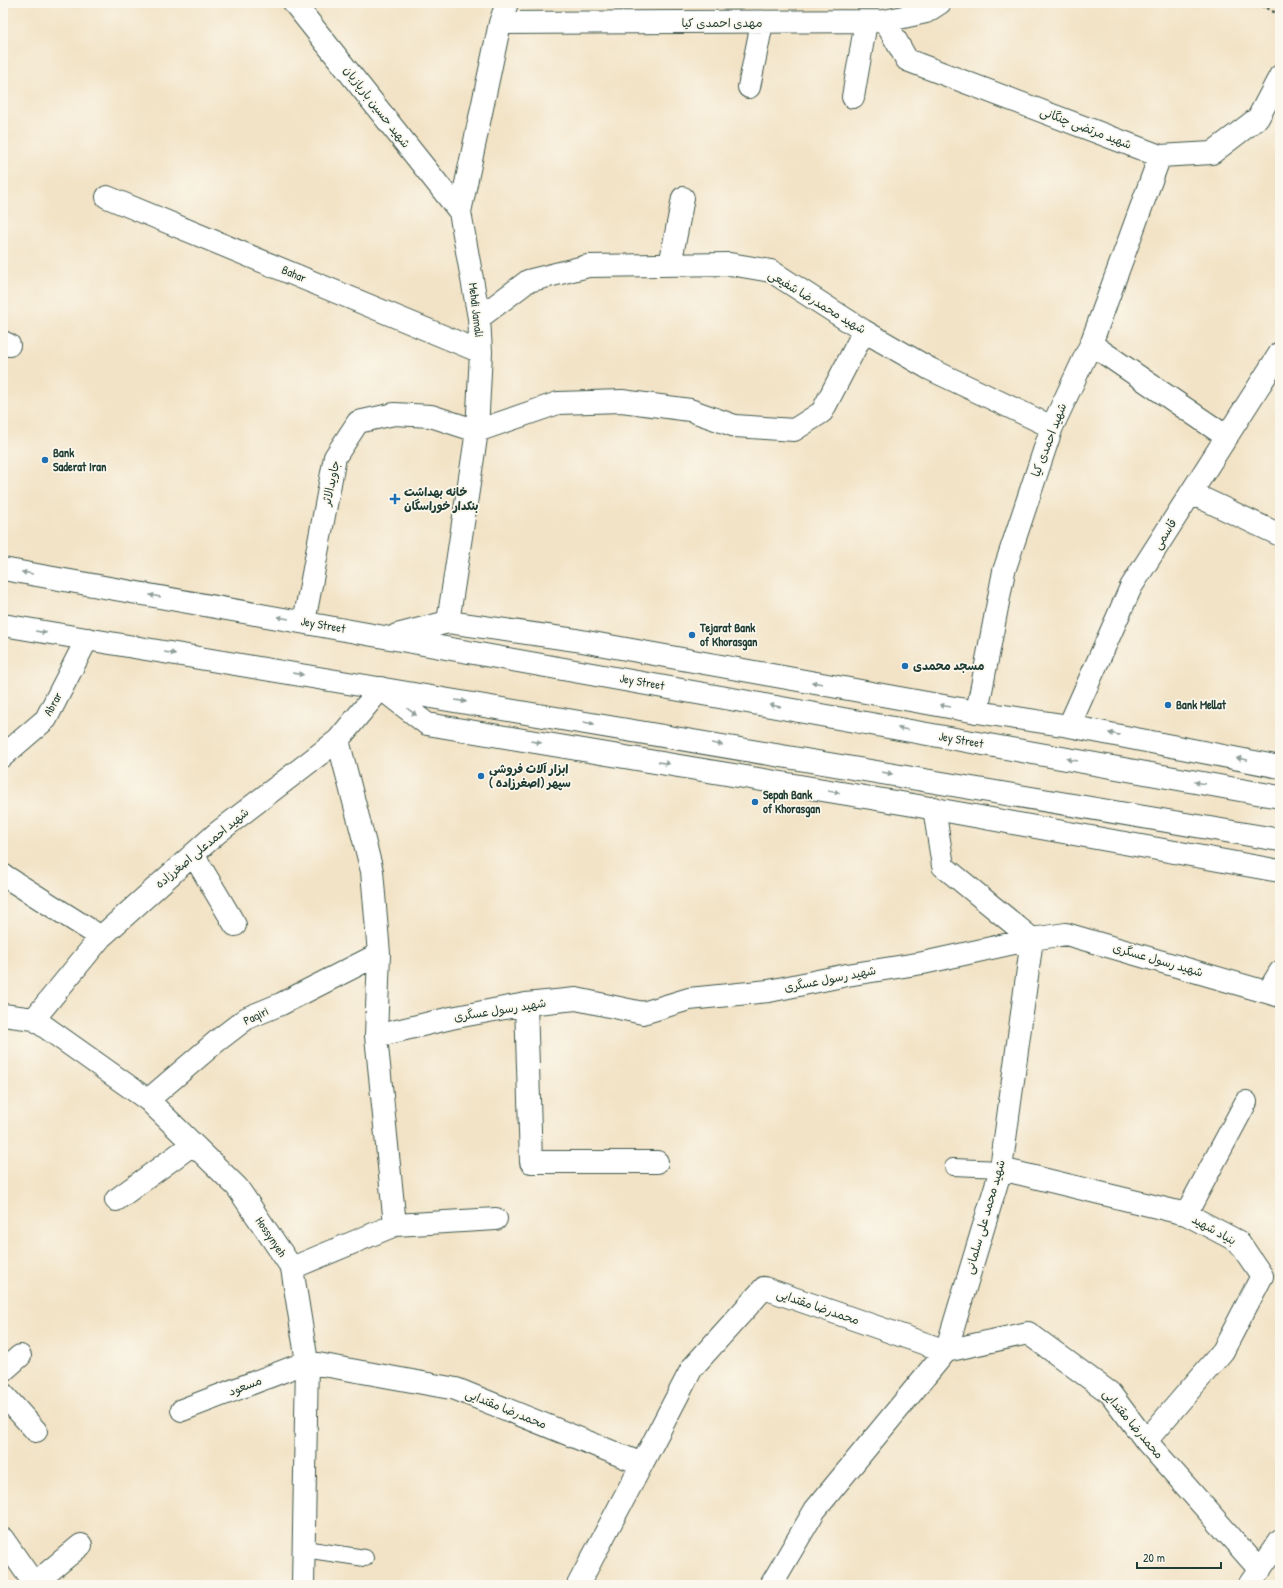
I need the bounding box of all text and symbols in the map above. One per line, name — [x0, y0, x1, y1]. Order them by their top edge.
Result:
street label: مهدی احمدی کیا — [682, 14, 762, 31]
street label: شهید حسین بارپازیان — [340, 62, 415, 151]
street label: شهید مرتضی چنگانی — [1038, 102, 1134, 153]
street label: Bahar — [279, 261, 309, 286]
street label: شهید محمدرضا شفیعی — [765, 266, 869, 338]
street label: Mehdi Jamali — [465, 282, 488, 338]
street label: شهید احمدی کیا — [1027, 401, 1070, 479]
place label: Bank Saderat Iran — [53, 444, 107, 475]
marker: Bank Saderat Iran — [40, 455, 50, 465]
street label: جاویدالاثر — [317, 459, 344, 508]
place label: خانه بهداشت بنکدار خوراسگان — [404, 483, 479, 514]
marker: خانه بهداشت بنکدار خوراسگان — [389, 493, 401, 505]
street label: قاسمی — [1149, 515, 1181, 552]
one-way arrow — [21, 570, 33, 576]
one-way arrow — [149, 592, 161, 598]
street label: Jey Street — [299, 612, 348, 637]
one-way arrow — [277, 615, 289, 621]
place label: Tejarat Bank of Khorasgan — [699, 619, 758, 651]
one-way arrow — [35, 629, 48, 635]
marker: Tejarat Bank of Khorasgan — [687, 630, 697, 640]
one-way arrow — [164, 650, 176, 656]
place label: مسجد محمدی — [913, 657, 984, 674]
marker: مسجد محمدی — [900, 661, 910, 671]
street label: Jey Street — [618, 669, 667, 694]
one-way arrow — [292, 671, 304, 677]
one-way arrow — [811, 680, 823, 686]
street label: Abrar — [39, 688, 66, 719]
place label: Bank Mellat — [1176, 696, 1227, 713]
one-way arrow — [454, 698, 467, 704]
marker: Bank Mellat — [1163, 700, 1173, 710]
one-way arrow — [769, 703, 781, 709]
one-way arrow — [938, 703, 951, 709]
one-way arrow — [406, 707, 417, 716]
one-way arrow — [583, 720, 595, 726]
one-way arrow — [897, 726, 909, 732]
street label: Jey Street — [937, 727, 986, 752]
one-way arrow — [1108, 731, 1120, 737]
one-way arrow — [530, 739, 542, 745]
one-way arrow — [711, 742, 723, 748]
one-way arrow — [1236, 756, 1248, 762]
one-way arrow — [1066, 757, 1078, 763]
place label: ابزار آلات فروشی سپهر (اصغرزاده ) — [489, 760, 571, 791]
one-way arrow — [658, 760, 670, 766]
one-way arrow — [880, 770, 893, 776]
marker: ابزار آلات فروشی سپهر (اصغرزاده ) — [476, 771, 486, 781]
one-way arrow — [1194, 780, 1206, 786]
place label: Sepah Bank of Khorasgan — [763, 786, 821, 818]
one-way arrow — [828, 789, 840, 795]
marker: Sepah Bank of Khorasgan — [750, 797, 760, 807]
street label: شهید احمدعلی اصغرزاده — [151, 803, 252, 892]
street label: شهید رسول عسگری — [1111, 938, 1205, 981]
street label: شهید رسول عسگری — [782, 961, 877, 996]
street label: شهید رسول عسگری — [452, 994, 547, 1025]
street label: Paqiri — [240, 1002, 271, 1029]
street label: شهید محمد علی سلمانی — [960, 1158, 1009, 1276]
street label: بنیاد شهید — [1189, 1210, 1240, 1249]
street label: Hossynyeh — [252, 1213, 291, 1260]
street label: محمدرضا مقتدایی — [775, 1284, 862, 1329]
street label: مسعود — [226, 1371, 264, 1400]
street label: محمدرضا مقتدایی — [463, 1384, 549, 1433]
street label: محمدرضا مقتدایی — [1099, 1385, 1168, 1462]
scale bar — [1137, 1544, 1221, 1570]
text: 20 m — [1143, 1549, 1165, 1566]

